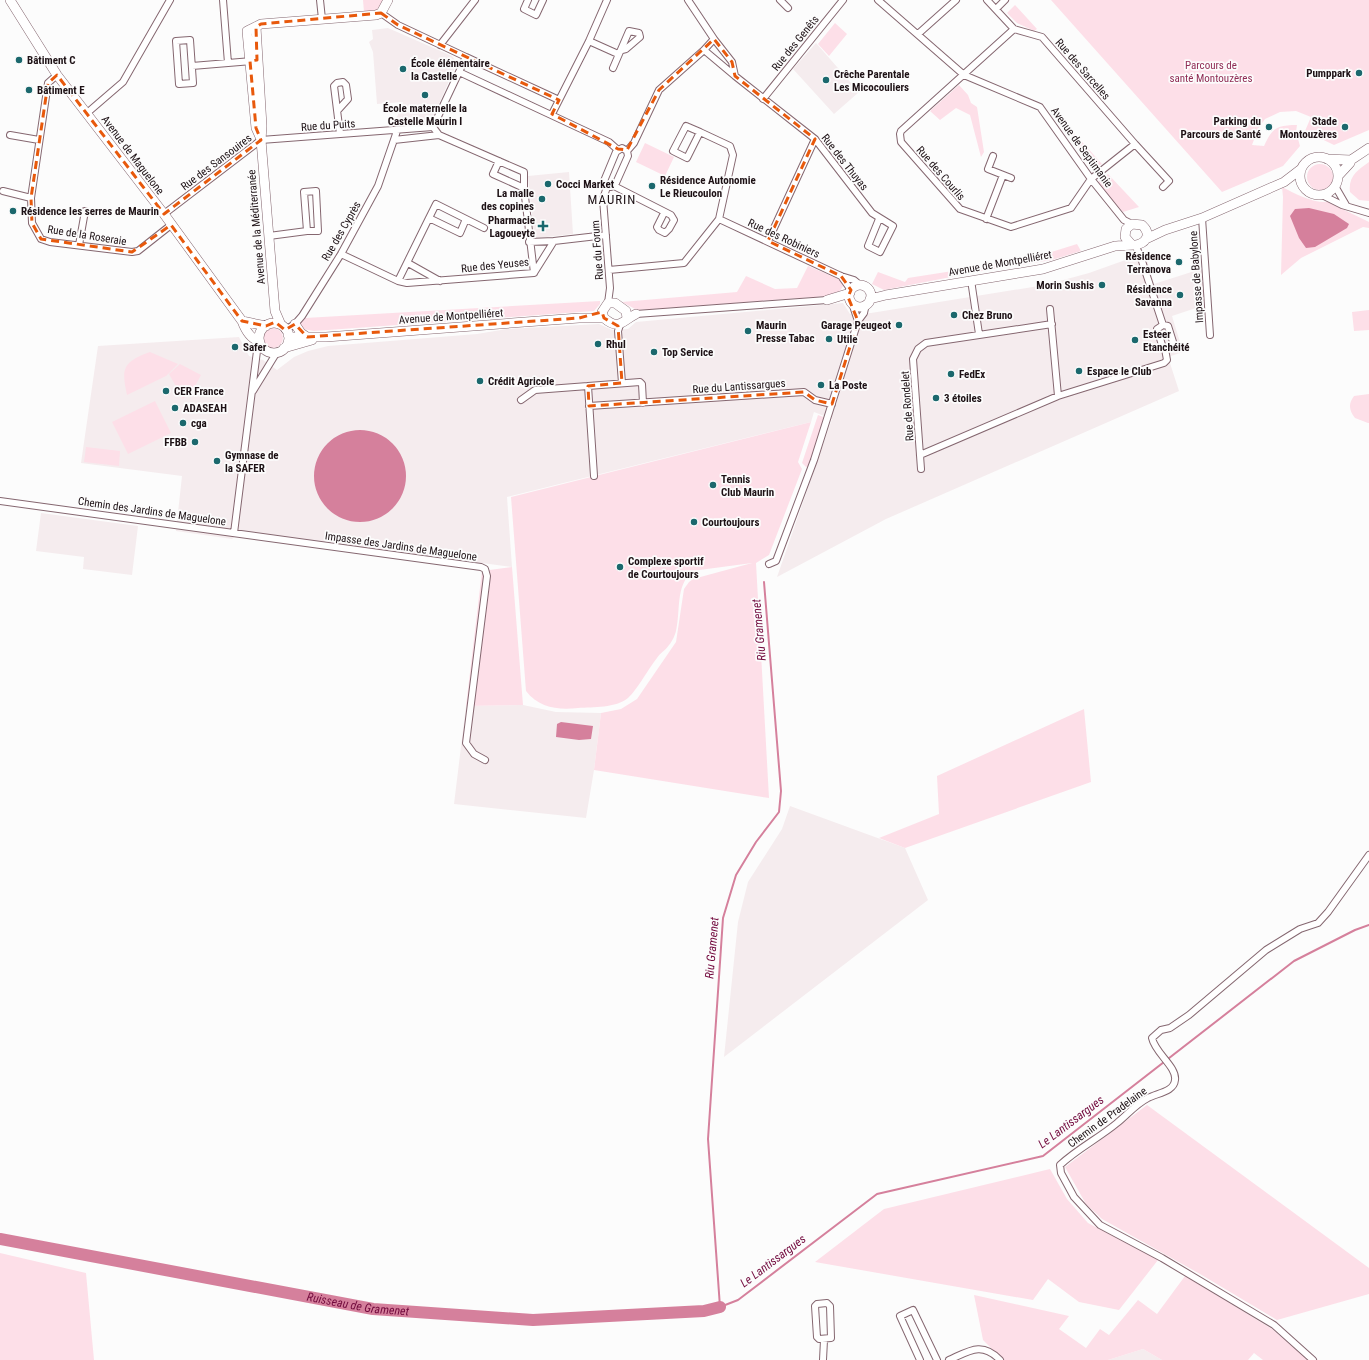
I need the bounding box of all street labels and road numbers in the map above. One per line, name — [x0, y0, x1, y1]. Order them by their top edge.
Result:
street label: Rue des Genêts — [769, 13, 822, 74]
street label: Rue des Sarcelles — [1053, 36, 1113, 103]
street label: Avenue de Septimanie — [1048, 105, 1115, 190]
street label: Avenue de Maguelone — [99, 113, 166, 197]
street label: Rue du Puits — [300, 117, 356, 134]
street label: Rue des Sansouires — [178, 132, 254, 193]
street label: Rue des Thuyas — [819, 132, 871, 193]
street label: Rue des Courlis — [914, 144, 968, 203]
street label: Avenue de la Méditerranée — [245, 169, 268, 285]
street label: Rue des Cyprès — [319, 199, 364, 263]
street label: Rue des Robiniers — [746, 216, 822, 261]
street label: Rue du Forum — [589, 220, 606, 280]
street label: Rue de la Roseraie — [46, 223, 127, 248]
street label: Impasse de Babylone — [1187, 230, 1206, 323]
street label: Avenue de Montpelliéret — [947, 248, 1053, 279]
street label: Rue des Yeuses — [461, 255, 530, 276]
street label: Avenue de Montpelliéret — [398, 306, 504, 327]
street label: Rue de Rondelet — [899, 370, 916, 441]
street label: Rue du Lantissargues — [692, 377, 786, 396]
street label: Chemin des Jardins de Maguelone — [77, 495, 227, 528]
street label: Impasse des Jardins de Maguelone — [324, 529, 478, 564]
street label: Chemin de Pradelaine — [1065, 1084, 1149, 1150]

